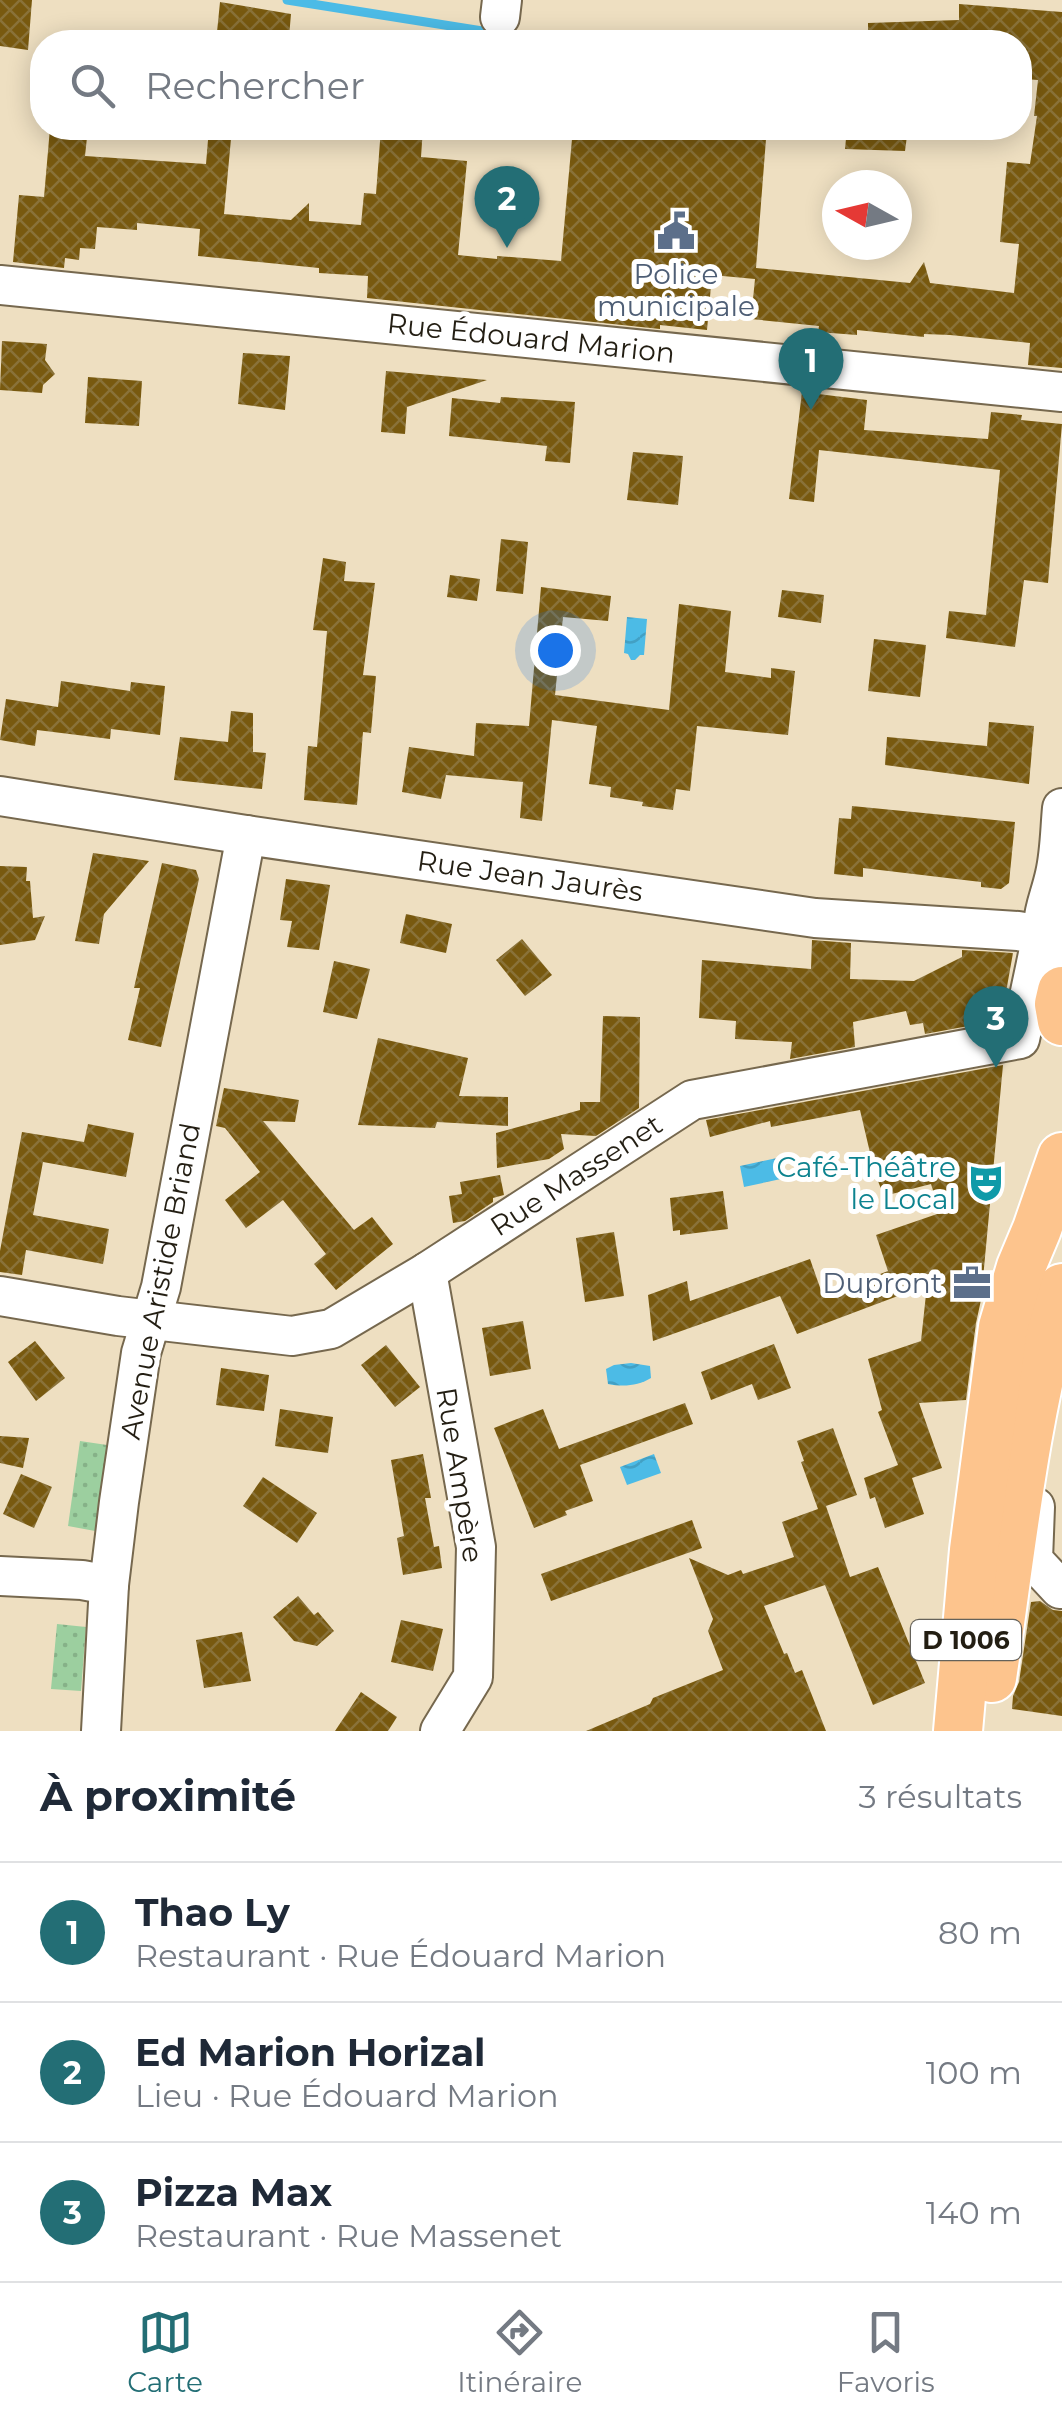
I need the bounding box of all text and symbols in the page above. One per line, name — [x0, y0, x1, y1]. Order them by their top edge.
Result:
search box — [30, 30, 1032, 140]
icon: search — [65, 58, 120, 113]
text: Rechercher — [145, 62, 365, 109]
pin: 2 — [474, 166, 540, 248]
north arrow — [822, 170, 912, 260]
public building icon: Police municipale — [655, 210, 697, 252]
place label: Police municipale — [597, 257, 755, 323]
street label: Rue Édouard Marion — [385, 306, 677, 370]
pin: 1 — [778, 328, 844, 410]
your location — [530, 625, 581, 676]
street label: Rue Jean Jaurès — [415, 843, 645, 909]
pin: 3 — [964, 986, 1028, 1068]
street label: Rue Massenet — [484, 1107, 668, 1243]
street label: Avenue Aristide Briand — [113, 1120, 207, 1442]
place label: Café-Théâtre le Local — [776, 1150, 956, 1216]
theatre icon: Café-Théâtre le Local — [965, 1162, 1007, 1204]
office icon: Dupront — [951, 1262, 993, 1304]
place label: Dupront — [822, 1266, 942, 1300]
street label: Rue Ampère — [429, 1385, 491, 1565]
road number: D 1006 — [911, 1620, 1021, 1660]
text: À proximité — [40, 1770, 296, 1822]
text: 3 résultats — [859, 1777, 1022, 1816]
text: Thao Ly — [135, 1889, 290, 1936]
text: 1 — [66, 1913, 79, 1952]
text: 80 m — [938, 1913, 1022, 1952]
text: Restaurant · Rue Édouard Marion — [135, 1936, 666, 1975]
text: Ed Marion Horizal — [135, 2029, 486, 2076]
text: 2 — [63, 2053, 82, 2092]
text: 100 m — [926, 2053, 1022, 2092]
text: Lieu · Rue Édouard Marion — [135, 2076, 559, 2115]
text: Pizza Max — [135, 2169, 332, 2216]
text: 3 — [63, 2193, 82, 2232]
text: 140 m — [926, 2193, 1022, 2232]
text: Restaurant · Rue Massenet — [135, 2216, 562, 2255]
tab: Carte — [127, 2305, 203, 2399]
tab: Itinéraire — [457, 2305, 582, 2399]
tab: Favoris — [837, 2305, 935, 2399]

